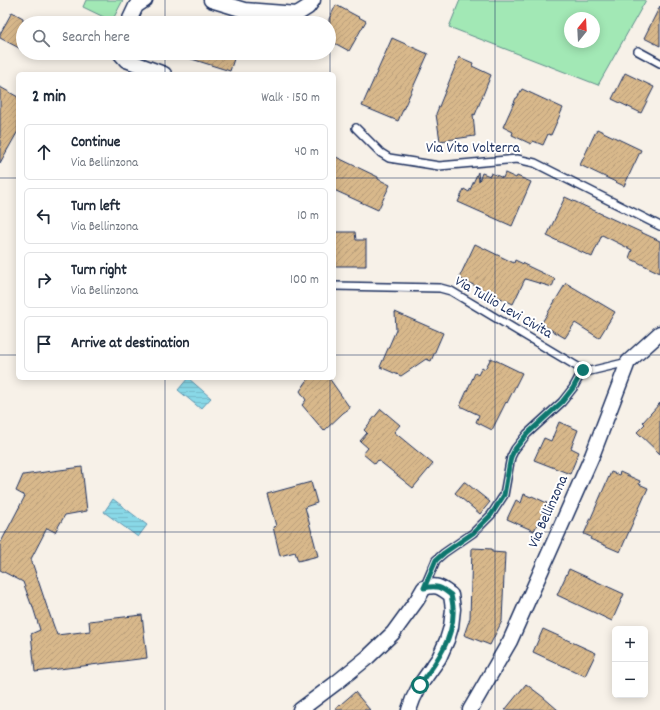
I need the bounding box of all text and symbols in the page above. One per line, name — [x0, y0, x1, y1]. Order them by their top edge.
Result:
north arrow — [564, 12, 600, 48]
search box — [16, 16, 336, 60]
icon: search — [30, 27, 52, 49]
text: Search here — [62, 27, 130, 49]
text: 2 min — [32, 86, 66, 110]
text: Walk · 150 m — [261, 89, 320, 108]
text: Continue — [71, 132, 120, 154]
street label: Via Vito Volterra — [426, 138, 521, 160]
icon: ahead — [33, 141, 55, 163]
text: 40 m — [295, 143, 319, 162]
text: Via Bellinzona — [71, 154, 138, 173]
text: Turn left — [71, 196, 120, 218]
icon: left — [33, 205, 55, 227]
text: 10 m — [297, 207, 319, 226]
text: Via Bellinzona — [71, 218, 138, 237]
text: Turn right — [71, 260, 127, 282]
icon: right — [33, 269, 55, 291]
text: 100 m — [290, 271, 319, 290]
street label: Via Tullio Levi Civita — [450, 271, 557, 345]
text: Via Bellinzona — [71, 282, 138, 301]
icon: arrive — [33, 333, 55, 355]
text: Arrive at destination — [71, 333, 189, 355]
route end — [574, 361, 592, 379]
street label: Via Bellinzona — [523, 471, 575, 552]
map controls — [612, 626, 648, 698]
button: + — [612, 626, 648, 662]
button: − — [612, 662, 648, 698]
route start — [411, 676, 429, 694]

